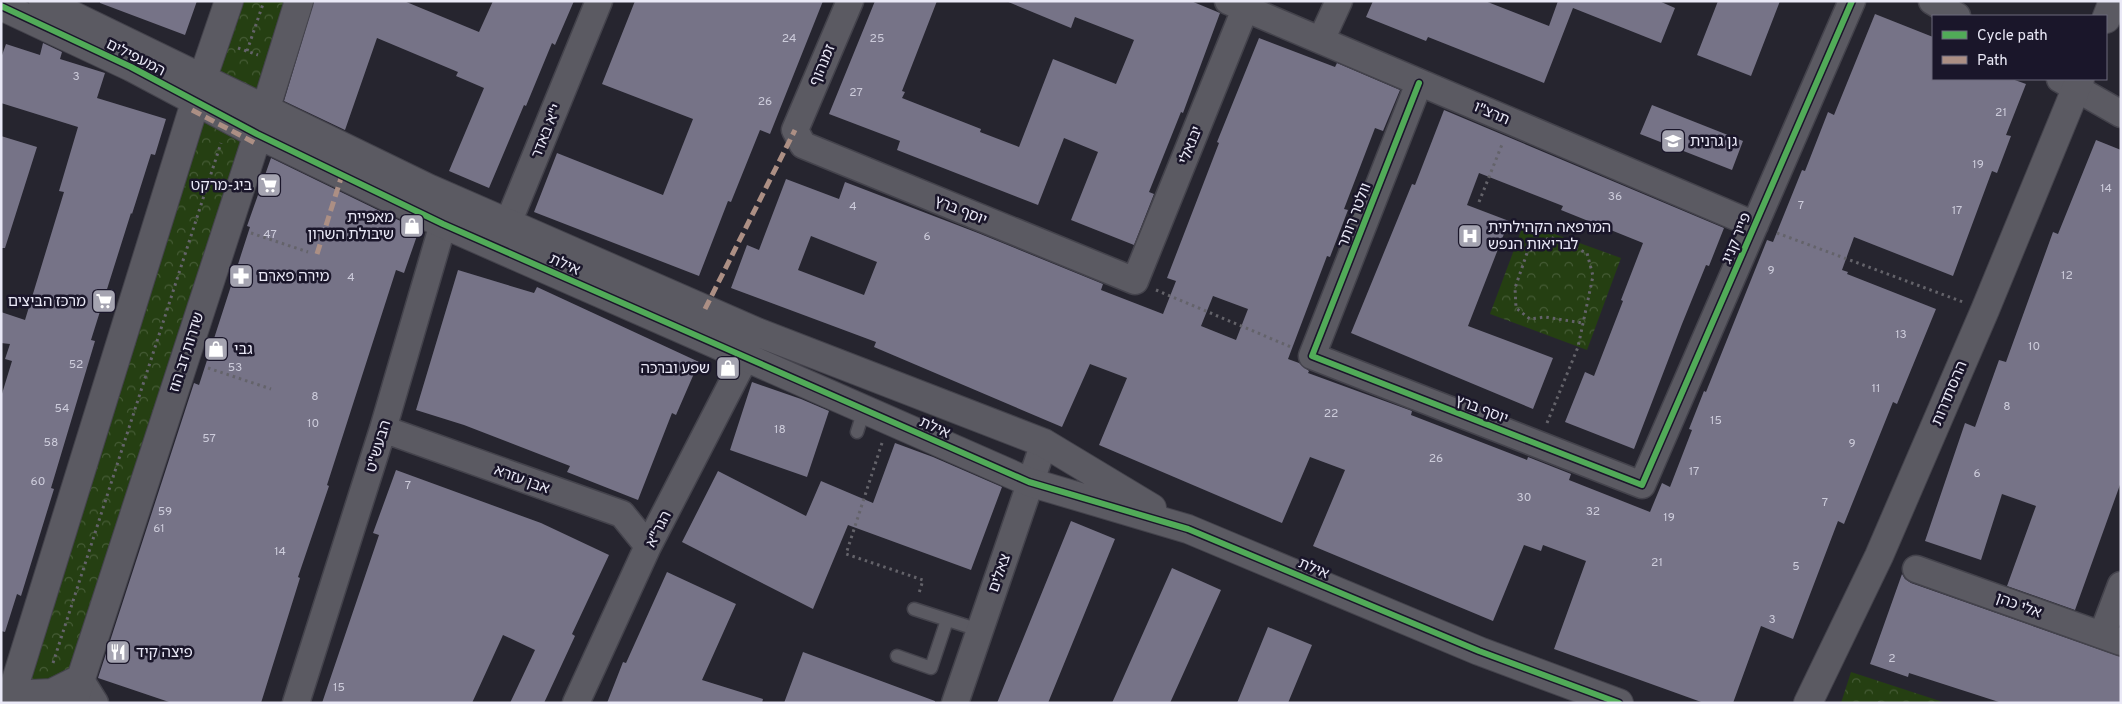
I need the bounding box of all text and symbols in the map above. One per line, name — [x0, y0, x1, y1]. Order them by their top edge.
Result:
legend — [1932, 15, 2107, 80]
text: Cycle path — [1977, 27, 2048, 46]
house number: 24 — [782, 31, 796, 47]
house number: 25 — [870, 31, 884, 47]
street label: המעפילים — [103, 35, 168, 81]
street label: זמנהוף — [806, 42, 841, 89]
text: Path — [1977, 52, 2008, 71]
house number: 3 — [72, 69, 80, 85]
house number: 27 — [849, 85, 863, 101]
house number: 26 — [758, 94, 772, 110]
street label: תרצ"ו — [1471, 98, 1512, 130]
street label: י"א באדר — [528, 102, 567, 162]
house number: 21 — [1995, 105, 2007, 121]
street label: יבנאלי — [1175, 124, 1208, 167]
school or university icon: גן גרנית — [1660, 128, 1686, 154]
place label: גן גרנית — [1690, 133, 1738, 152]
house number: 19 — [1972, 157, 1984, 173]
supermarket icon: ביג-מרקט — [256, 172, 282, 198]
place label: ביג-מרקט — [191, 177, 252, 196]
street label: וולטר רותר — [1334, 181, 1376, 251]
house number: 14 — [2100, 181, 2112, 197]
house number: 36 — [1608, 189, 1622, 205]
street label: יוסף ברץ — [931, 192, 989, 230]
house number: 7 — [1798, 198, 1804, 214]
house number: 4 — [849, 199, 857, 215]
house number: 17 — [1952, 203, 1962, 219]
place label: מאפיית שיבולת השרון — [307, 209, 394, 245]
street label: פייר קניג — [1718, 210, 1757, 267]
shop icon: מאפיית שיבולת השרון — [399, 213, 425, 239]
place label: המרפאה הקהילתית לבריאות הנפש — [1488, 219, 1611, 255]
hospital icon: המרפאה הקהילתית לבריאות הנפש — [1457, 223, 1483, 249]
house number: 47 — [263, 227, 277, 243]
house number: 6 — [923, 229, 931, 245]
street label: אילת — [546, 250, 583, 280]
pharmacy icon: מירה פארם — [228, 263, 254, 289]
house number: 9 — [1767, 263, 1775, 279]
place label: מירה פארם — [258, 268, 330, 287]
house number: 12 — [2061, 268, 2073, 284]
house number: 4 — [347, 270, 355, 286]
supermarket icon: מרכז הביצים — [91, 288, 117, 314]
place label: מרכז הביצים — [8, 293, 86, 312]
street label: שדרות דב הוז — [166, 310, 209, 395]
house number: 13 — [1895, 327, 1907, 343]
shop icon: גבי — [203, 336, 229, 362]
house number: 10 — [2028, 339, 2040, 355]
place label: גבי — [234, 341, 253, 360]
shop icon: שפע וברכה — [715, 355, 741, 381]
house number: 52 — [69, 357, 83, 373]
street label: ההסתדרות — [1928, 358, 1972, 429]
house number: 53 — [228, 360, 242, 376]
place label: שפע וברכה — [640, 360, 710, 379]
house number: 11 — [1872, 381, 1880, 397]
house number: 8 — [311, 389, 319, 405]
street label: יוסף ברץ — [1452, 392, 1510, 429]
house number: 8 — [2003, 399, 2011, 415]
house number: 54 — [54, 401, 70, 417]
house number: 22 — [1324, 406, 1338, 422]
street label: אילת — [916, 413, 953, 443]
house number: 15 — [1710, 413, 1722, 429]
house number: 10 — [307, 416, 319, 432]
street label: הבעש"ט — [363, 418, 396, 475]
house number: 18 — [774, 422, 786, 438]
house number: 57 — [202, 431, 216, 447]
house number: 58 — [44, 435, 58, 451]
house number: 9 — [1848, 436, 1856, 452]
house number: 26 — [1429, 451, 1443, 467]
street label: אבן עזרא — [491, 462, 552, 499]
house number: 17 — [1689, 464, 1699, 480]
house number: 6 — [1973, 466, 1981, 482]
house number: 60 — [31, 474, 45, 490]
house number: 7 — [405, 478, 411, 494]
house number: 30 — [1517, 490, 1531, 506]
house number: 7 — [1822, 495, 1828, 511]
house number: 59 — [158, 504, 172, 520]
house number: 32 — [1586, 504, 1600, 520]
street label: הגר"א — [642, 508, 677, 551]
house number: 19 — [1663, 510, 1675, 526]
house number: 61 — [153, 521, 165, 537]
house number: 14 — [274, 544, 286, 560]
street label: צאלים — [985, 552, 1016, 595]
street label: אילת — [1295, 554, 1332, 584]
house number: 21 — [1651, 555, 1663, 571]
house number: 5 — [1792, 559, 1800, 575]
street label: אלי כהן — [1993, 589, 2044, 623]
house number: 3 — [1768, 612, 1776, 628]
restaurant icon: פיצה קיד — [105, 639, 131, 665]
place label: פיצה קיד — [136, 644, 193, 663]
house number: 2 — [1888, 651, 1896, 667]
house number: 15 — [333, 680, 345, 696]

